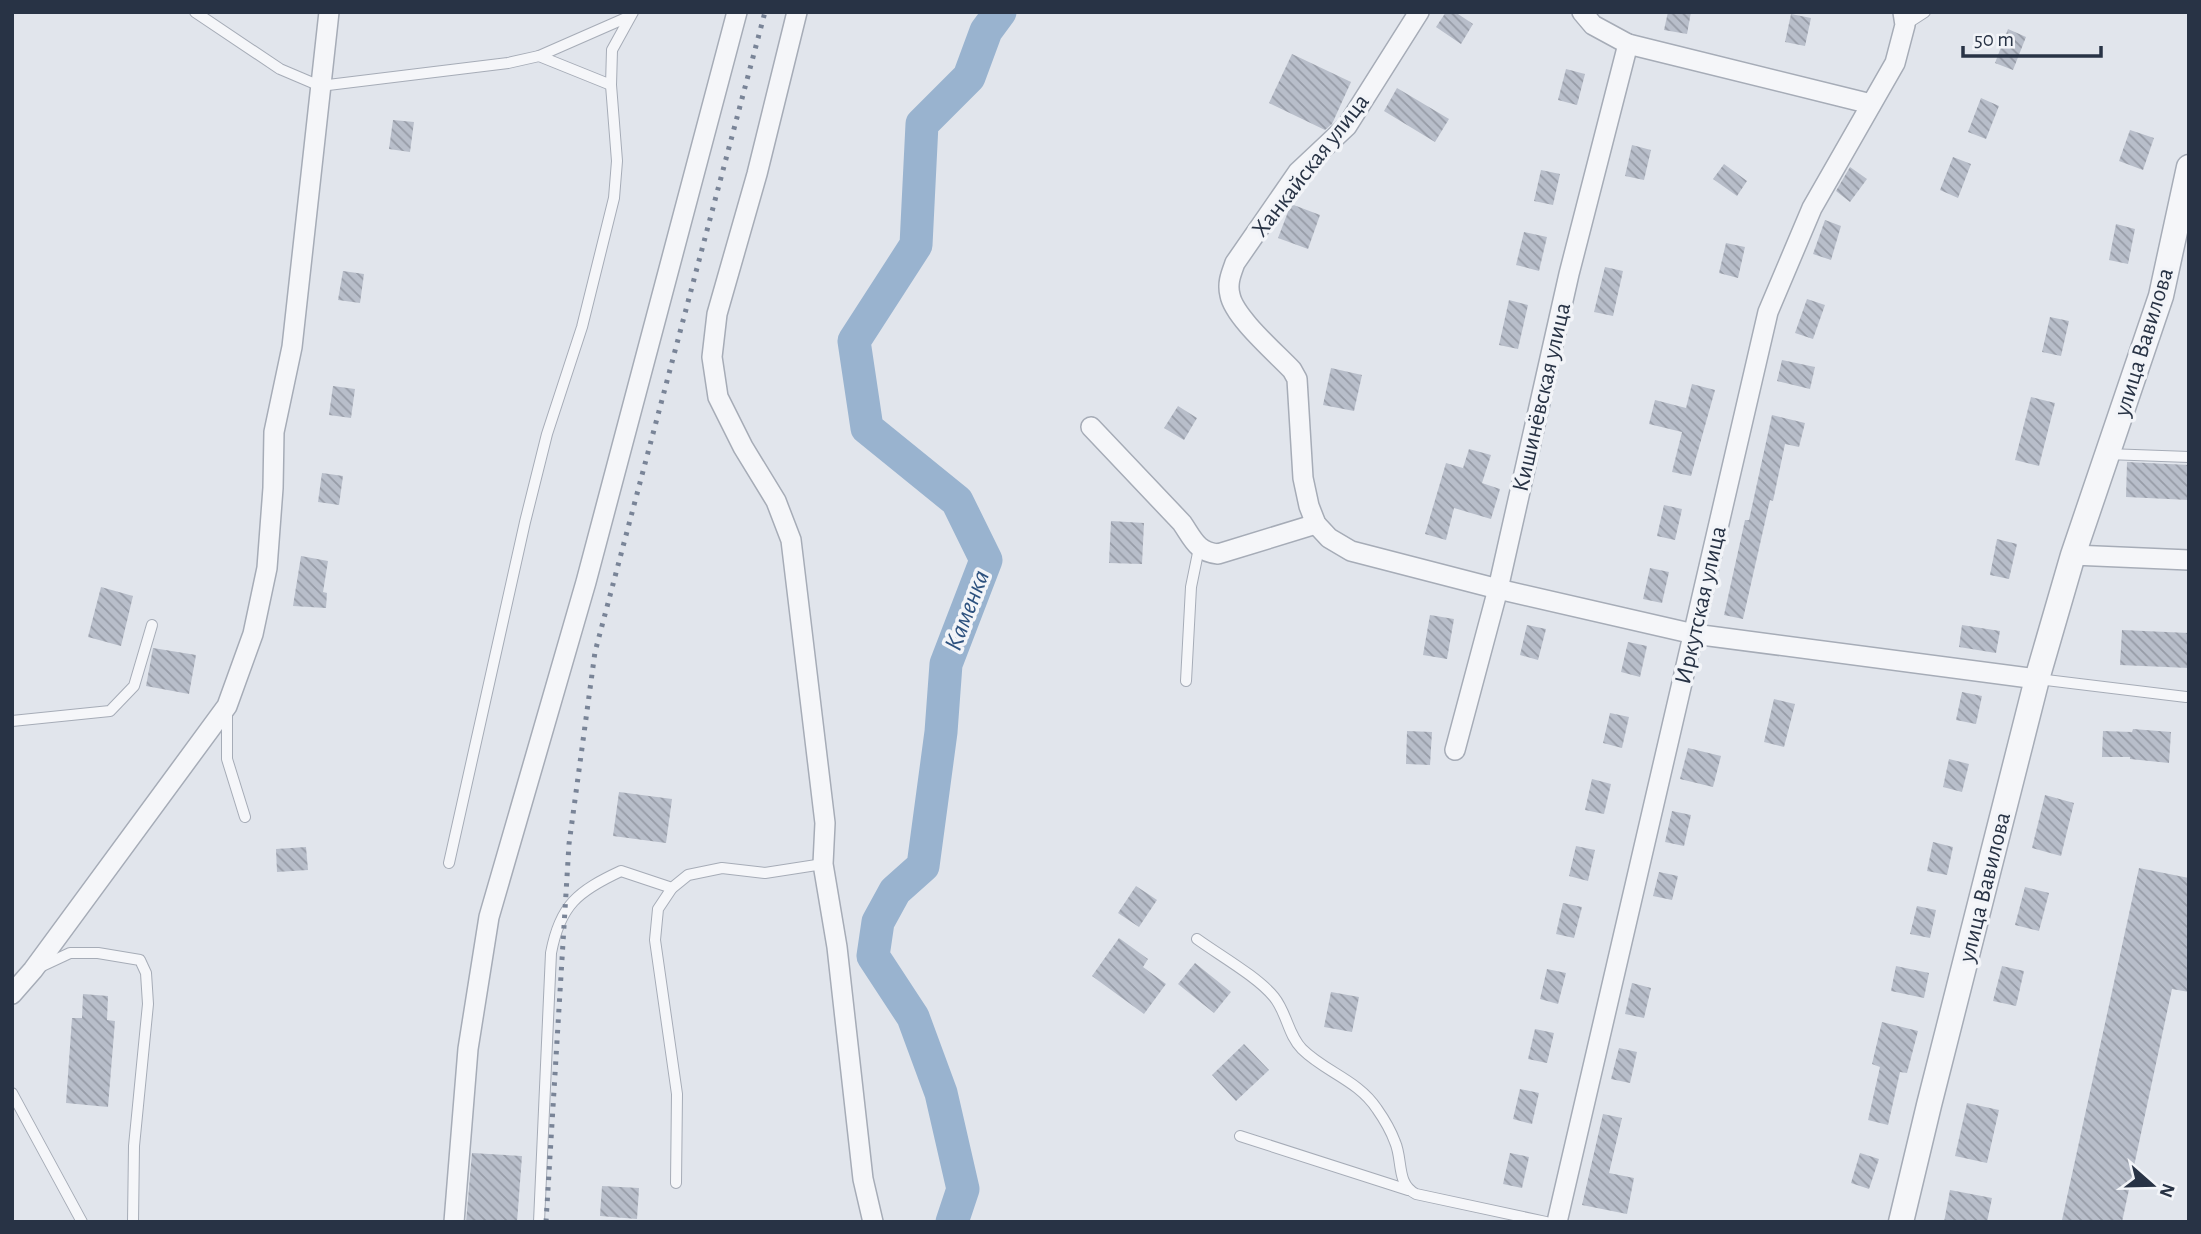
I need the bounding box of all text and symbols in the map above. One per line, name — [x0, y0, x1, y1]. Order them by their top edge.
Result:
scale bar — [1963, 14, 2101, 58]
text: 50 m — [1974, 29, 2014, 50]
street label: Ханкайская улица — [1248, 90, 1374, 242]
street label: улица Вавилова — [2110, 265, 2178, 420]
street label: Кишинёвская улица — [1509, 300, 1575, 494]
street label: Иркутская улица — [1671, 524, 1731, 687]
water label: Каменка — [940, 567, 994, 654]
street label: улица Вавилова — [1954, 810, 2015, 966]
north arrow — [2117, 1150, 2187, 1220]
text: N — [2155, 1181, 2178, 1200]

